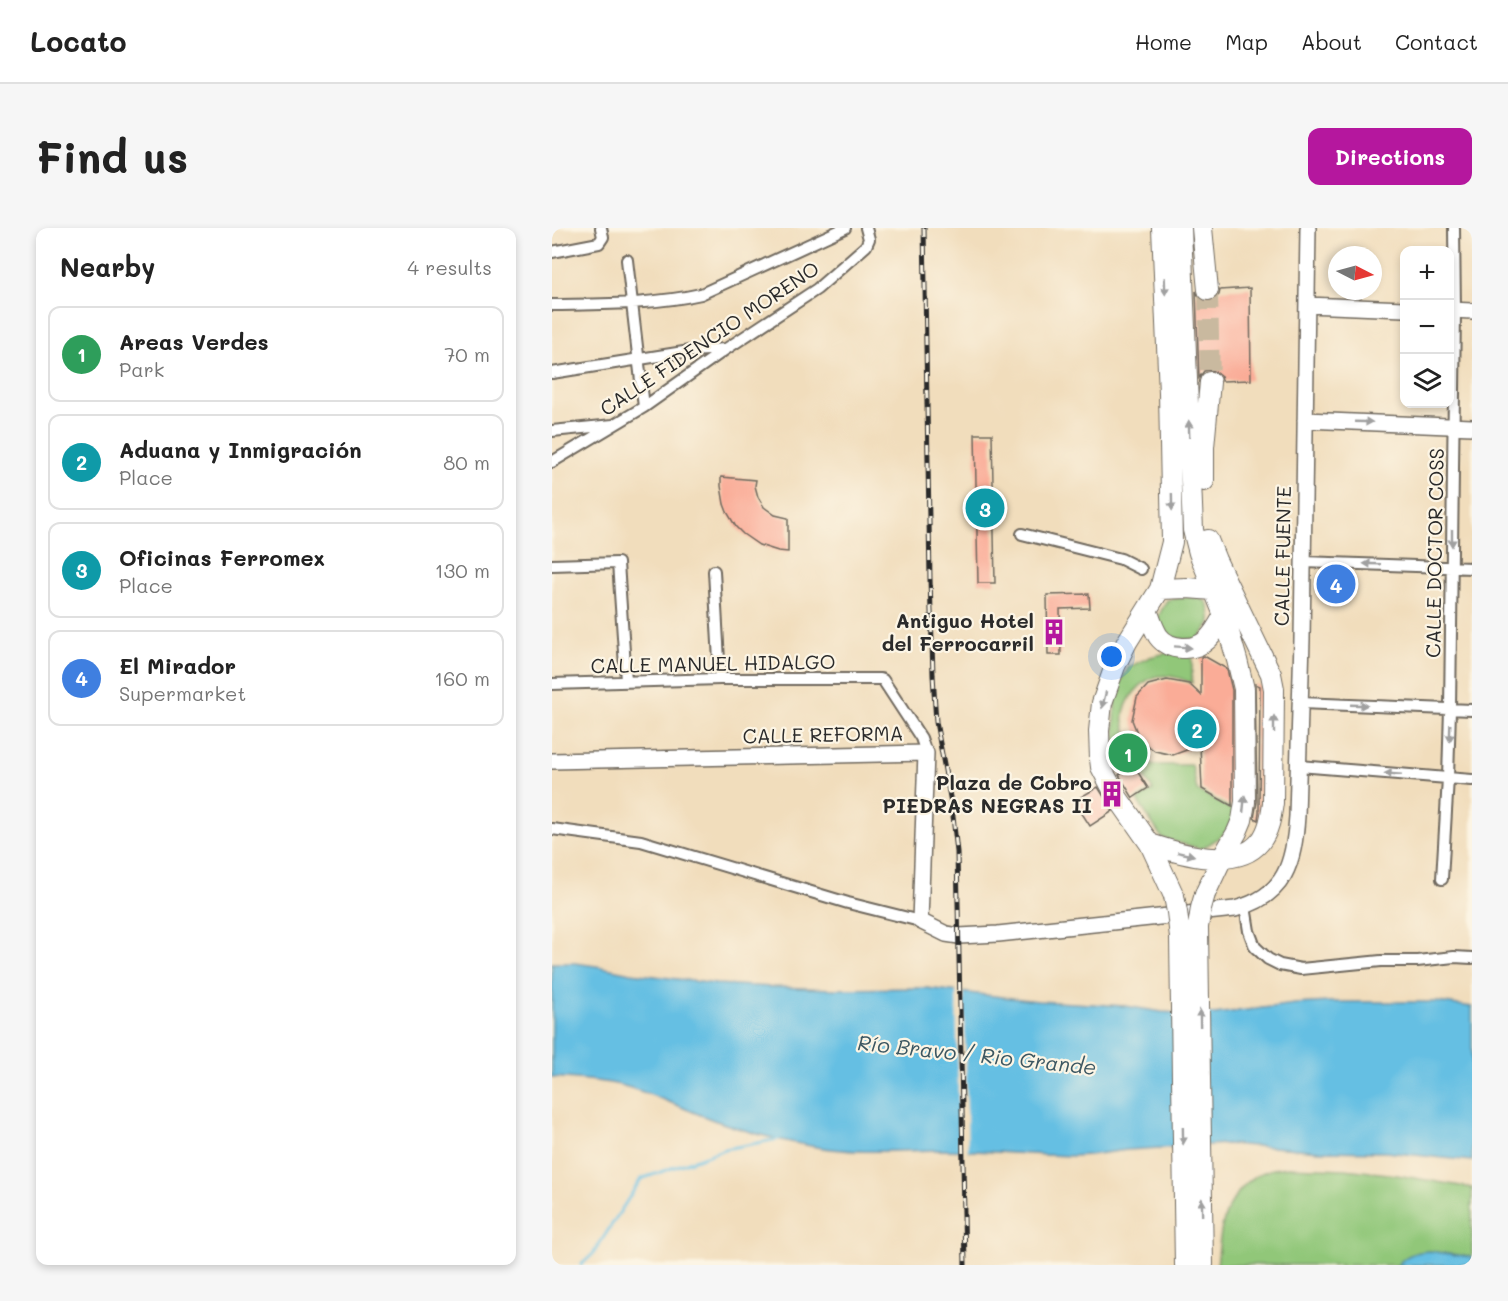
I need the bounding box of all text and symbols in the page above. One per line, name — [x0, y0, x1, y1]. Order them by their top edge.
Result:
text: Locato — [30, 23, 127, 59]
text: Home — [1135, 28, 1192, 55]
text: Map — [1225, 28, 1268, 55]
text: About — [1301, 28, 1362, 55]
text: Contact — [1395, 28, 1478, 55]
button: Directions — [1308, 128, 1472, 185]
text: Find us — [36, 129, 188, 184]
north arrow — [1328, 246, 1382, 300]
map controls — [1400, 246, 1454, 408]
button: + — [1400, 246, 1454, 300]
text: Nearby — [60, 250, 155, 284]
text: 4 results — [407, 254, 492, 280]
street label: CALLE FIDENCIO MORENO — [594, 255, 824, 421]
one-way arrow — [1160, 277, 1169, 296]
button: − — [1400, 300, 1454, 354]
text: Areas Verdes — [119, 327, 269, 356]
text: 1 — [77, 341, 86, 367]
text: 70 m — [444, 341, 490, 367]
button: layers — [1400, 354, 1454, 408]
text: Park — [119, 356, 164, 382]
one-way arrow — [1354, 417, 1373, 427]
one-way arrow — [1184, 419, 1193, 438]
text: Aduana y Inmigración — [119, 435, 362, 464]
street label: CALLE DOCTOR COSS — [1419, 448, 1449, 658]
text: 2 — [76, 449, 87, 475]
text: 80 m — [443, 449, 490, 475]
text: Place — [119, 464, 173, 490]
pin: 3 — [966, 486, 1004, 530]
street label: CALLE FUENTE — [1268, 486, 1296, 626]
one-way arrow — [1168, 493, 1177, 512]
one-way arrow — [1447, 529, 1457, 548]
text: Oficinas Ferromex — [119, 543, 325, 572]
text: 3 — [76, 557, 88, 583]
text: 130 m — [435, 557, 490, 583]
one-way arrow — [1362, 560, 1381, 569]
pin: 4 — [1316, 562, 1356, 606]
text: Place — [119, 572, 173, 598]
place label: Antiguo Hotel del Ferrocarril — [882, 607, 1034, 656]
building icon: Antiguo Hotel del Ferrocarril — [1039, 617, 1069, 647]
your location — [1097, 642, 1126, 671]
one-way arrow — [1173, 642, 1192, 651]
street label: CALLE MANUEL HIDALGO — [590, 648, 836, 678]
text: El Mirador — [119, 651, 236, 680]
text: 4 — [75, 665, 88, 691]
text: 160 m — [434, 665, 490, 691]
text: Supermarket — [119, 680, 246, 706]
one-way arrow — [1098, 691, 1108, 709]
one-way arrow — [1350, 700, 1369, 710]
pin: 2 — [1178, 706, 1216, 752]
one-way arrow — [1269, 714, 1279, 733]
street label: CALLE REFORMA — [742, 720, 904, 748]
one-way arrow — [1445, 724, 1454, 743]
pin: 1 — [1108, 730, 1148, 776]
place label: Plaza de Cobro PIEDRAS NEGRAS II — [882, 769, 1092, 818]
one-way arrow — [1383, 769, 1402, 779]
building icon: Plaza de Cobro PIEDRAS NEGRAS II — [1097, 779, 1127, 809]
one-way arrow — [1239, 795, 1249, 814]
one-way arrow — [1176, 850, 1195, 860]
one-way arrow — [1195, 1009, 1204, 1028]
water label: Río Bravo / Rio Grande — [856, 1028, 1098, 1080]
one-way arrow — [1178, 1127, 1188, 1146]
one-way arrow — [1197, 1197, 1207, 1216]

